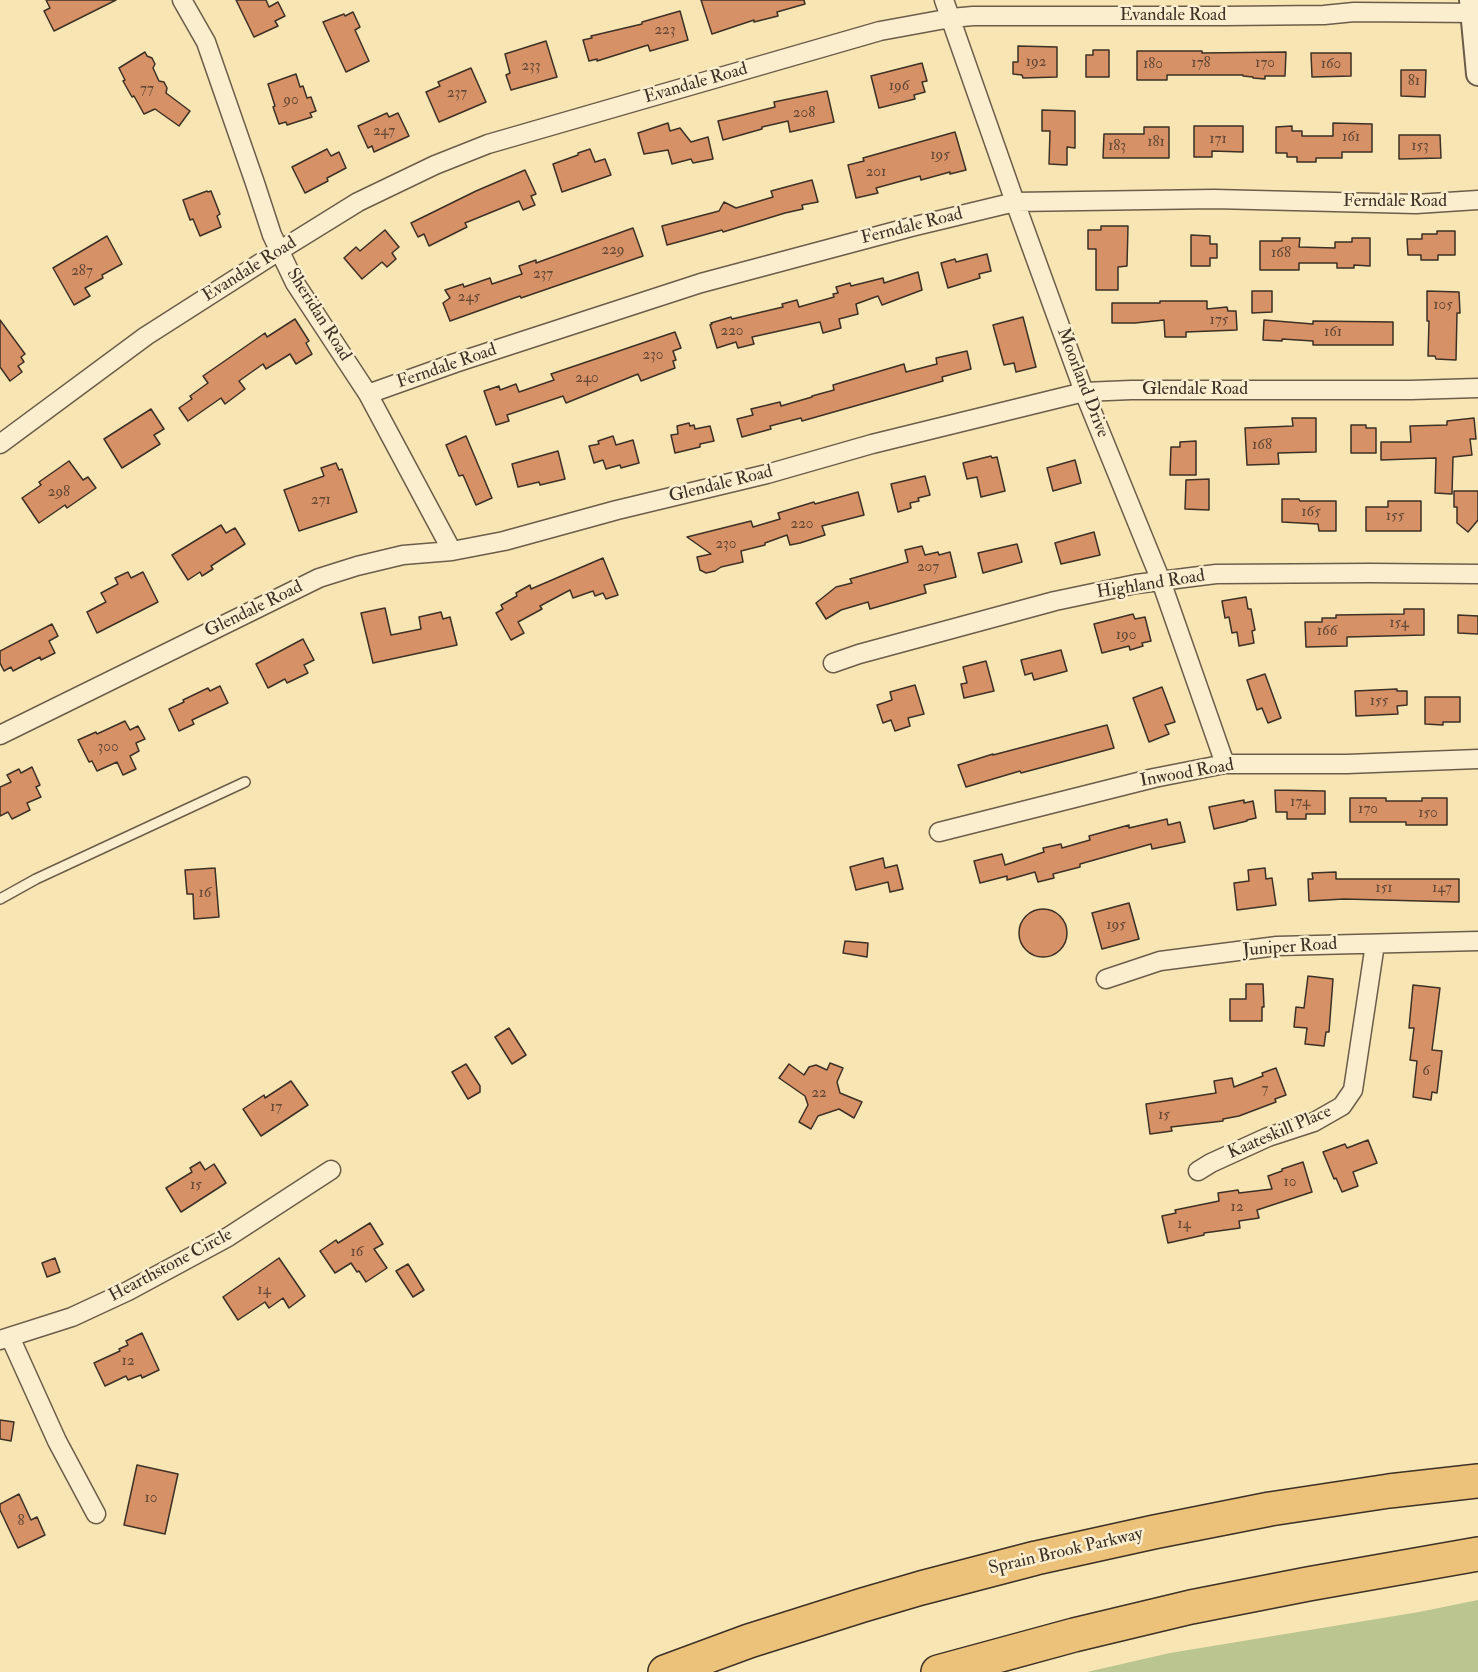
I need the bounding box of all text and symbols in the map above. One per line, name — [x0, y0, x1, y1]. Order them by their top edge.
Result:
street label: Evandale Road — [1120, 5, 1226, 27]
house number: 223 — [655, 22, 675, 40]
house number: 192 — [1026, 54, 1046, 72]
house number: 178 — [1191, 55, 1211, 73]
house number: 170 — [1255, 55, 1275, 73]
house number: 180 — [1143, 56, 1163, 74]
house number: 160 — [1321, 56, 1341, 74]
house number: 233 — [521, 58, 541, 76]
street label: Evandale Road — [642, 59, 750, 109]
house number: 81 — [1408, 73, 1420, 91]
house number: 196 — [889, 78, 909, 96]
house number: 77 — [140, 81, 154, 99]
house number: 237 — [447, 85, 467, 103]
house number: 90 — [283, 92, 299, 110]
house number: 208 — [793, 105, 815, 123]
house number: 247 — [373, 123, 395, 141]
house number: 161 — [1342, 129, 1360, 147]
house number: 171 — [1209, 131, 1227, 149]
house number: 181 — [1147, 134, 1165, 152]
house number: 183 — [1108, 138, 1126, 156]
house number: 153 — [1411, 138, 1429, 156]
house number: 195 — [930, 147, 950, 165]
house number: 201 — [866, 164, 886, 182]
street label: Ferndale Road — [1343, 191, 1447, 213]
street label: Ferndale Road — [859, 204, 965, 250]
street label: Evandale Road — [199, 233, 301, 307]
house number: 229 — [602, 242, 624, 260]
house number: 168 — [1271, 245, 1291, 263]
house number: 287 — [71, 263, 93, 281]
street label: Sheridan Road — [281, 265, 355, 365]
house number: 237 — [533, 266, 553, 284]
house number: 245 — [458, 289, 480, 307]
house number: 105 — [1433, 297, 1453, 315]
house number: 175 — [1210, 312, 1228, 330]
house number: 220 — [721, 323, 743, 341]
house number: 161 — [1324, 324, 1342, 342]
street label: Moorland Drive — [1051, 325, 1113, 441]
street label: Ferndale Road — [394, 340, 500, 394]
house number: 230 — [642, 347, 664, 365]
house number: 240 — [575, 370, 599, 388]
street label: Glendale Road — [1142, 379, 1248, 401]
house number: 168 — [1252, 437, 1272, 455]
street label: Glendale Road — [667, 462, 775, 508]
house number: 298 — [48, 484, 70, 502]
house number: 271 — [311, 492, 331, 510]
house number: 165 — [1301, 504, 1321, 522]
house number: 155 — [1386, 508, 1404, 526]
house number: 220 — [791, 516, 813, 534]
house number: 230 — [715, 536, 737, 554]
house number: 207 — [917, 559, 939, 577]
street label: Highland Road — [1095, 566, 1207, 604]
street label: Glendale Road — [202, 577, 306, 643]
house number: 154 — [1389, 615, 1409, 633]
house number: 166 — [1317, 623, 1337, 641]
house number: 190 — [1116, 627, 1136, 645]
house number: 155 — [1370, 693, 1388, 711]
house number: 300 — [97, 739, 119, 757]
street label: Inwood Road — [1138, 755, 1236, 793]
house number: 174 — [1290, 794, 1310, 812]
house number: 170 — [1358, 801, 1378, 819]
house number: 150 — [1418, 805, 1438, 823]
house number: 151 — [1375, 880, 1393, 898]
house number: 147 — [1432, 880, 1452, 898]
house number: 16 — [199, 885, 211, 903]
house number: 195 — [1106, 917, 1126, 935]
street label: Juniper Road — [1242, 934, 1338, 962]
house number: 6 — [1422, 1063, 1430, 1081]
house number: 7 — [1262, 1081, 1268, 1099]
house number: 22 — [811, 1085, 827, 1103]
house number: 17 — [270, 1099, 282, 1117]
street label: Kaateskill Place — [1225, 1101, 1335, 1165]
house number: 15 — [1158, 1107, 1170, 1125]
house number: 10 — [1284, 1174, 1296, 1192]
house number: 15 — [190, 1177, 202, 1195]
house number: 12 — [1231, 1199, 1243, 1217]
house number: 14 — [1177, 1216, 1191, 1234]
street label: Hearthstone Circle — [106, 1224, 236, 1308]
house number: 16 — [351, 1244, 363, 1262]
house number: 14 — [257, 1282, 271, 1300]
house number: 12 — [122, 1353, 134, 1371]
house number: 10 — [145, 1490, 157, 1508]
house number: 8 — [17, 1513, 25, 1531]
street label: Sprain Brook Parkway — [987, 1524, 1145, 1580]

